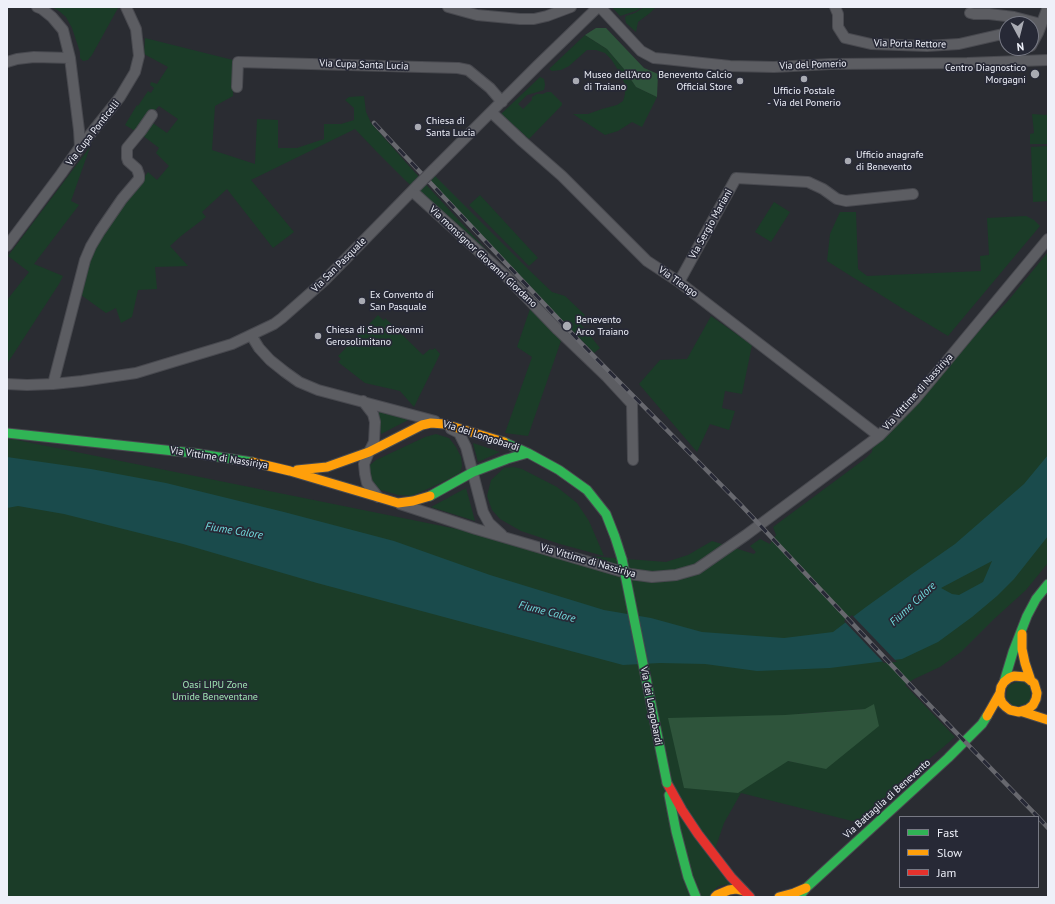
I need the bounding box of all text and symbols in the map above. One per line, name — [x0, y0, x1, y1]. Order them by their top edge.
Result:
north arrow — [999, 16, 1039, 56]
street label: Via Porta Rettore — [874, 37, 946, 51]
text: N — [1016, 40, 1025, 54]
street label: Via Cupa Santa Lucia — [319, 57, 409, 73]
street label: Via del Pomerio — [779, 58, 847, 72]
place label: Centro Diagnostico Morgagni — [945, 62, 1026, 86]
marker: Centro Diagnostico Morgagni — [1029, 68, 1041, 80]
place label: Museo dell'Arco di Traiano — [584, 69, 651, 92]
place label: Benevento Calcio Official Store — [658, 69, 732, 92]
marker: Ufficio Postale - Via del Pomerio — [799, 74, 809, 84]
marker: Museo dell'Arco di Traiano — [571, 76, 581, 86]
marker: Benevento Calcio Official Store — [735, 76, 745, 86]
place label: Ufficio Postale - Via del Pomerio — [767, 85, 841, 108]
street label: Via Cupa Ponticelli — [64, 98, 122, 168]
place label: Chiesa di Santa Lucia — [426, 115, 475, 138]
marker: Chiesa di Santa Lucia — [413, 122, 423, 132]
place label: Ufficio anagrafe di Benevento — [856, 149, 924, 172]
marker: Ufficio anagrafe di Benevento — [843, 156, 853, 166]
street label: Via Sergio Mariani — [687, 187, 735, 261]
street label: Via monsignor Giovanni Giordano — [427, 204, 539, 310]
street label: Via San Pasquale — [309, 235, 369, 295]
street label: Via Tiengo — [656, 264, 700, 300]
place label: Ex Convento di San Pasquale — [370, 289, 434, 312]
marker: Ex Convento di San Pasquale — [357, 296, 367, 306]
place label: Benevento Arco Traiano — [576, 314, 629, 338]
marker: Benevento Arco Traiano — [561, 320, 573, 332]
place label: Chiesa di San Giovanni Gerosolimitano — [326, 324, 423, 348]
marker: Chiesa di San Giovanni Gerosolimitano — [313, 331, 323, 341]
street label: Via Vittime di Nassiriya — [880, 351, 956, 433]
street label: Via dei Longobardi — [441, 418, 521, 454]
street label: Via Vittime di Nassiriya — [169, 444, 269, 472]
water label: Fiume Calore — [204, 520, 264, 542]
street label: Via Vittime di Nassiriya — [539, 542, 637, 580]
water label: Fiume Calore — [887, 579, 939, 629]
water label: Fiume Calore — [517, 599, 577, 625]
street label: Via dei Longobardi — [638, 666, 664, 746]
park label: Oasi LIPU Zone Umide Beneventane — [172, 679, 258, 702]
street label: Via Battaglia di Benevento — [841, 757, 933, 841]
legend — [899, 816, 1039, 888]
text: Fast — [937, 825, 958, 840]
text: Slow — [937, 845, 962, 860]
text: Jam — [937, 865, 956, 880]

